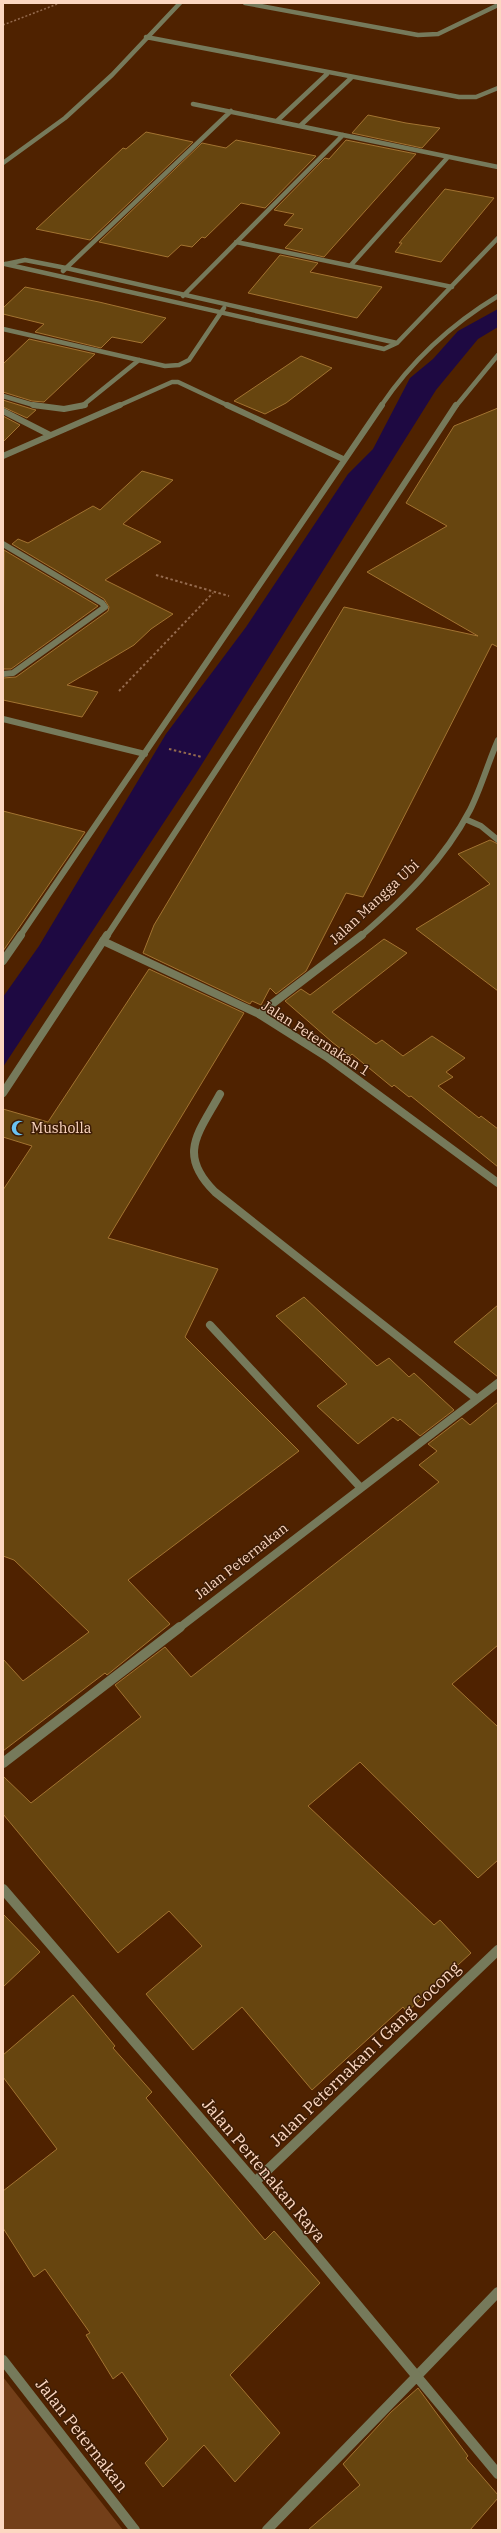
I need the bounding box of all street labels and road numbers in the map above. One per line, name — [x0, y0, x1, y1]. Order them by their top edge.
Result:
street label: Jalan Mangga Ubi — [325, 856, 423, 948]
street label: Jalan Peternakan 1 — [258, 996, 374, 1080]
street label: Jalan Peternakan — [191, 1519, 291, 1603]
street label: Jalan Peternakan I Gang Cocong — [265, 1957, 465, 2151]
street label: Jalan Pertenakan Raya — [197, 2094, 331, 2246]
street label: Jalan Peternakan — [31, 2374, 133, 2496]

